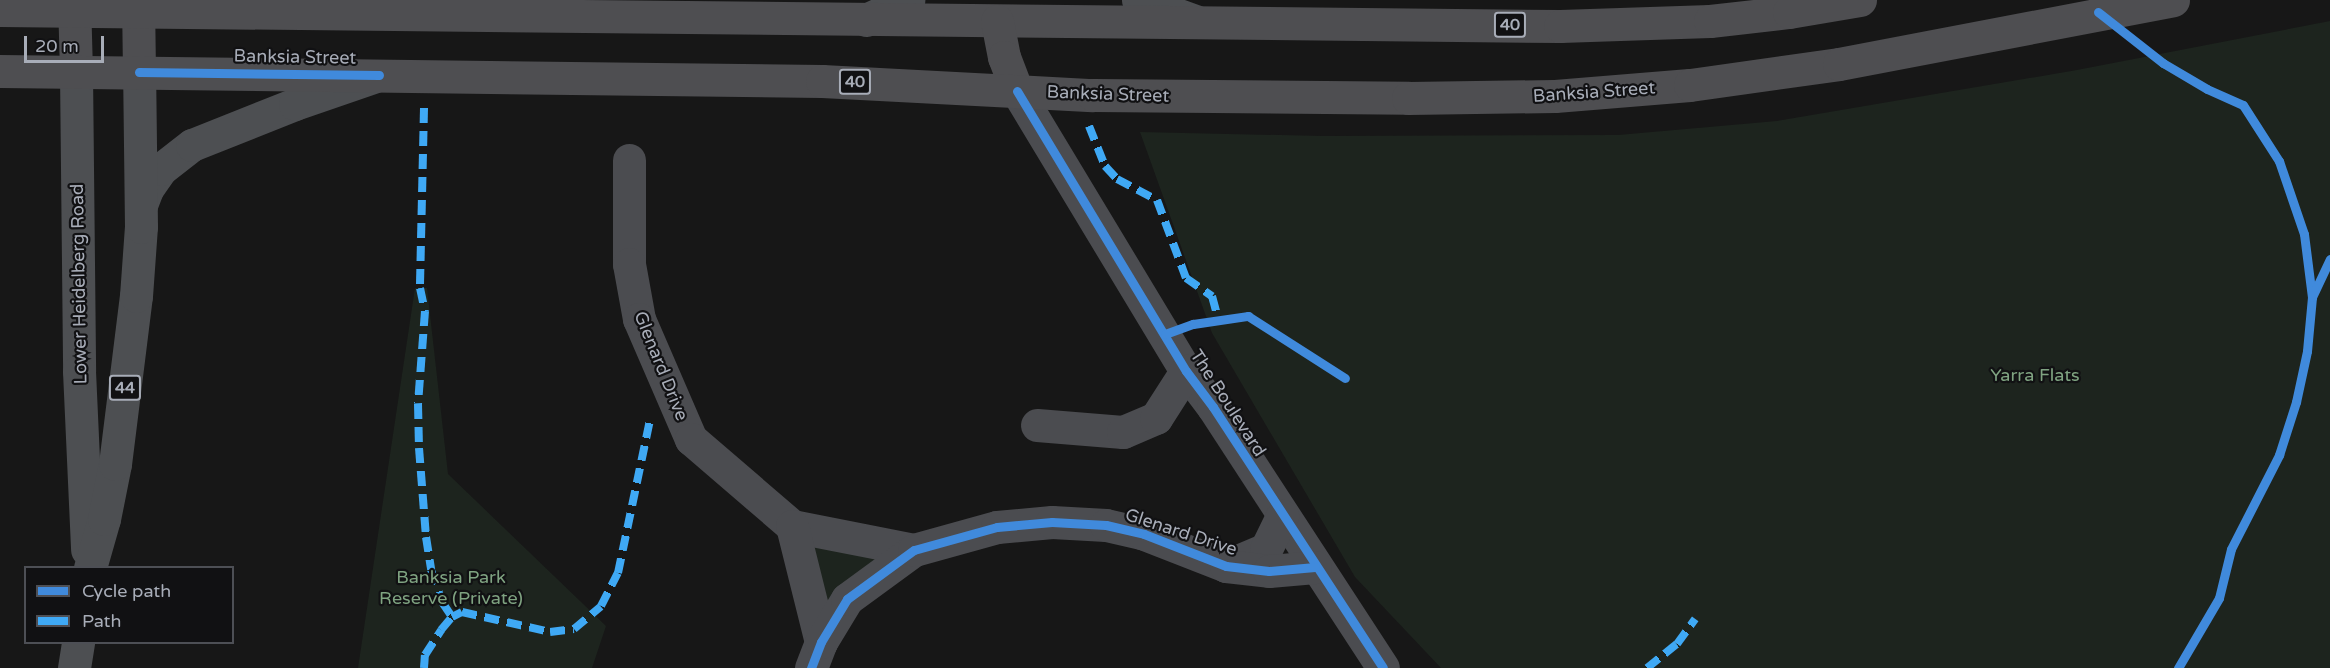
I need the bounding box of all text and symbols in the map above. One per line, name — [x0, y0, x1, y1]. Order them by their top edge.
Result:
road number: 40 — [1494, 12, 1526, 38]
scale bar — [27, 24, 106, 62]
text: 20 m — [35, 35, 79, 57]
street label: Banksia Street — [234, 45, 356, 69]
road number: 40 — [838, 69, 872, 95]
street label: Banksia Street — [1532, 77, 1656, 107]
street label: Banksia Street — [1046, 81, 1170, 107]
street label: Lower Heidelberg Road — [66, 184, 92, 384]
street label: Glenard Drive — [629, 308, 693, 424]
street label: The Boulevard — [1185, 346, 1271, 460]
park label: Yarra Flats — [1990, 364, 2080, 386]
road number: 44 — [108, 375, 142, 401]
street label: Glenard Drive — [1122, 504, 1240, 560]
legend — [24, 566, 234, 644]
park label: Banksia Park Reserve (Private) — [379, 567, 523, 610]
text: Cycle path — [82, 580, 171, 602]
text: Path — [82, 610, 121, 632]

